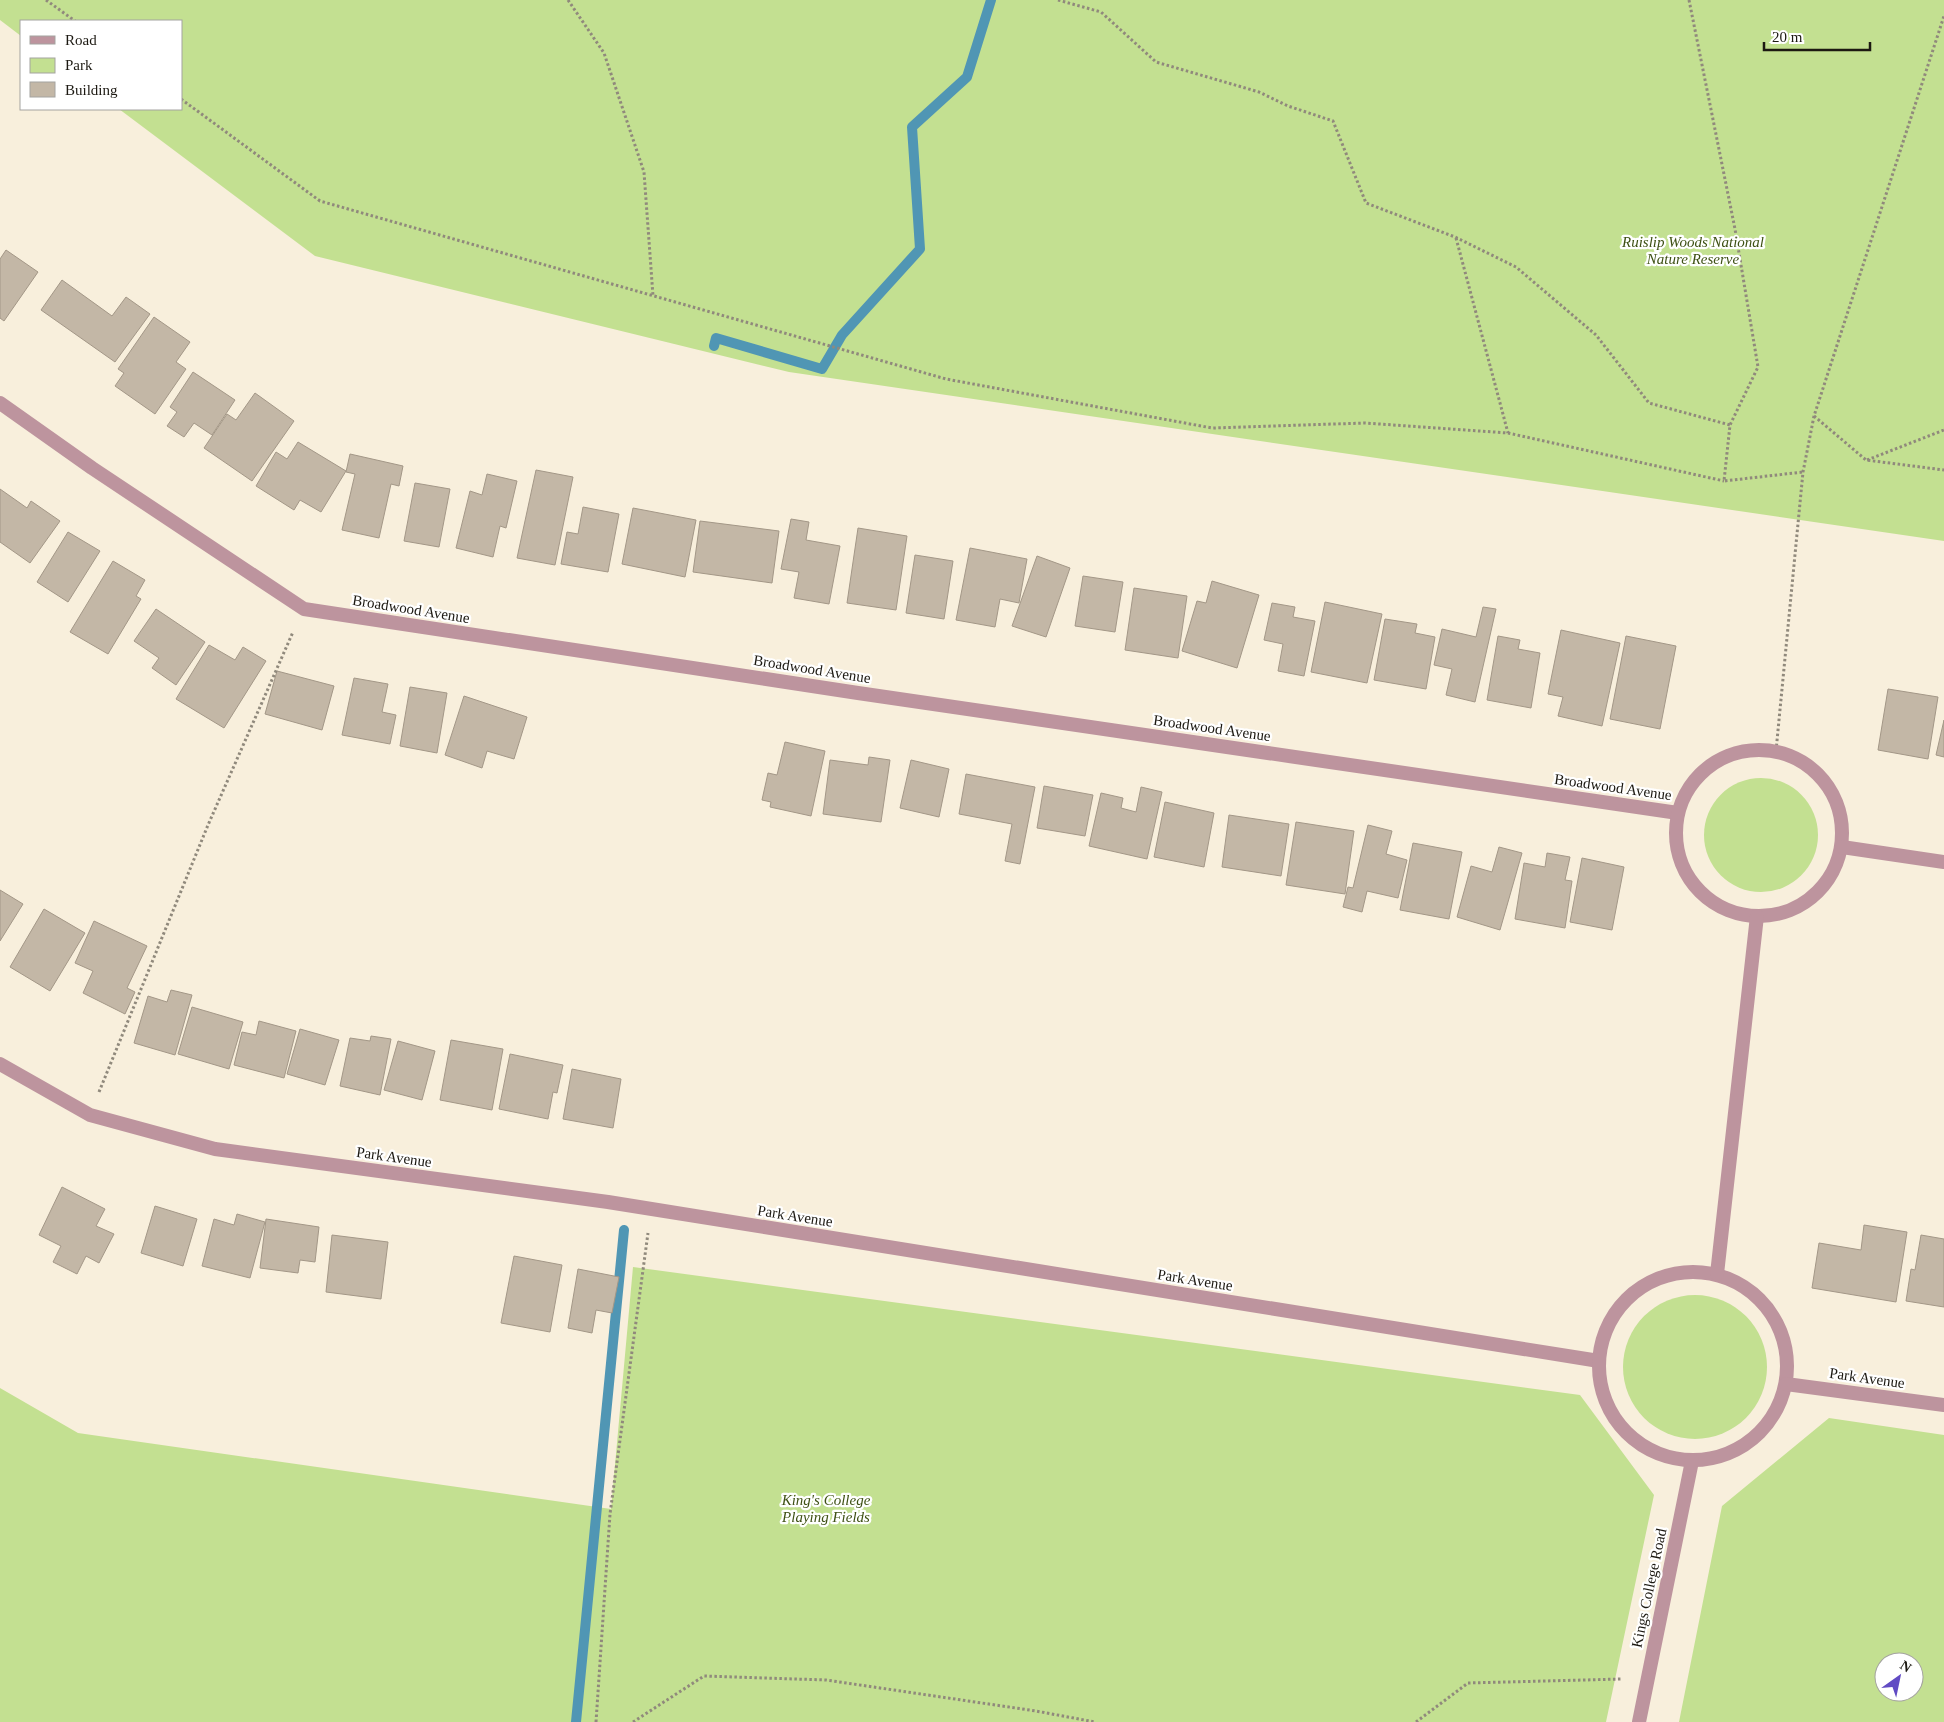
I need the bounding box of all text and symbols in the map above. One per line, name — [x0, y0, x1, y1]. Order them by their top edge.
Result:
legend — [20, 20, 182, 110]
scale bar — [1764, 20, 1870, 52]
text: 20 m — [1772, 29, 1803, 45]
text: Road — [65, 32, 97, 48]
text: Park — [65, 57, 93, 73]
text: Building — [65, 82, 118, 98]
park label: Ruislip Woods National Nature Reserve — [1621, 234, 1764, 267]
street label: Broadwood Avenue — [351, 592, 471, 626]
street label: Broadwood Avenue — [752, 652, 872, 686]
street label: Broadwood Avenue — [1152, 712, 1272, 744]
street label: Broadwood Avenue — [1553, 771, 1673, 803]
street label: Park Avenue — [355, 1144, 433, 1170]
street label: Park Avenue — [756, 1202, 834, 1230]
street label: Park Avenue — [1156, 1266, 1234, 1294]
street label: Park Avenue — [1828, 1365, 1906, 1391]
park label: King's College Playing Fields — [781, 1492, 871, 1525]
street label: Kings College Road — [1629, 1526, 1670, 1649]
north arrow — [1874, 1652, 1924, 1702]
text: N — [1897, 1657, 1914, 1676]

